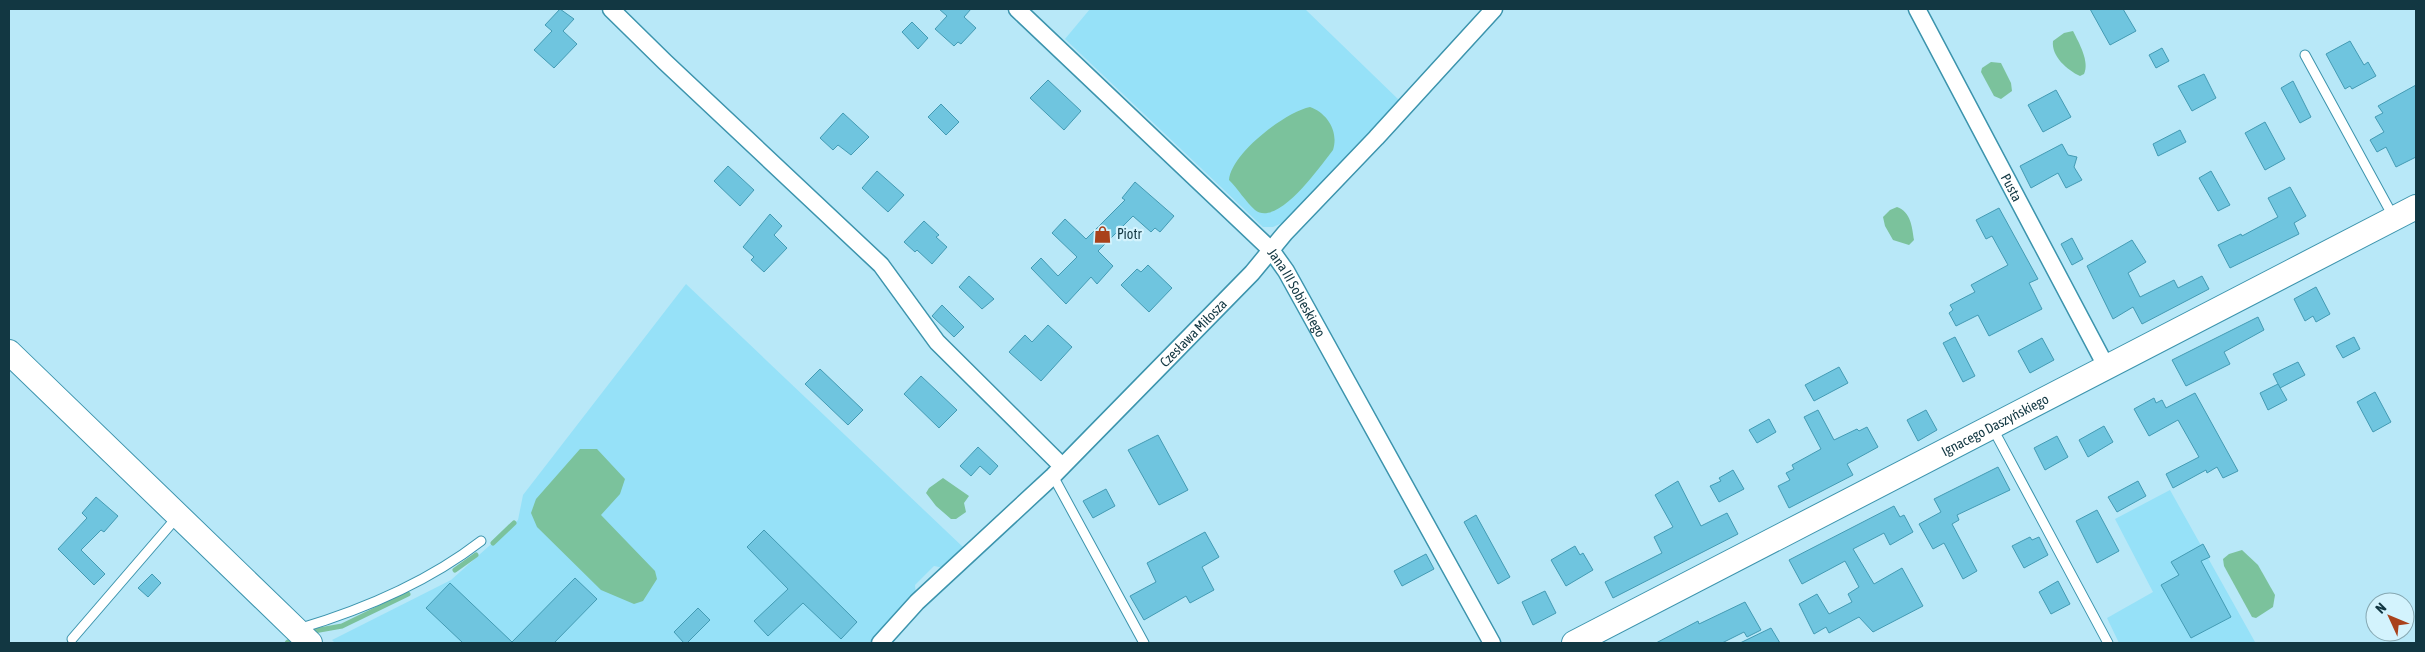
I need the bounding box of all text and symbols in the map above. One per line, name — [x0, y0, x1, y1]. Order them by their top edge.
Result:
street label: Pusta — [1998, 171, 2025, 204]
shop icon: Piotr — [1093, 224, 1113, 244]
place label: Piotr — [1117, 226, 1142, 242]
street label: Jana III Sobieskiego — [1264, 245, 1329, 340]
street label: Czesława Miłosza — [1156, 296, 1230, 370]
street label: Ignacego Daszyńskiego — [1939, 391, 2051, 459]
north arrow — [2365, 592, 2415, 642]
text: N — [2372, 599, 2389, 616]

